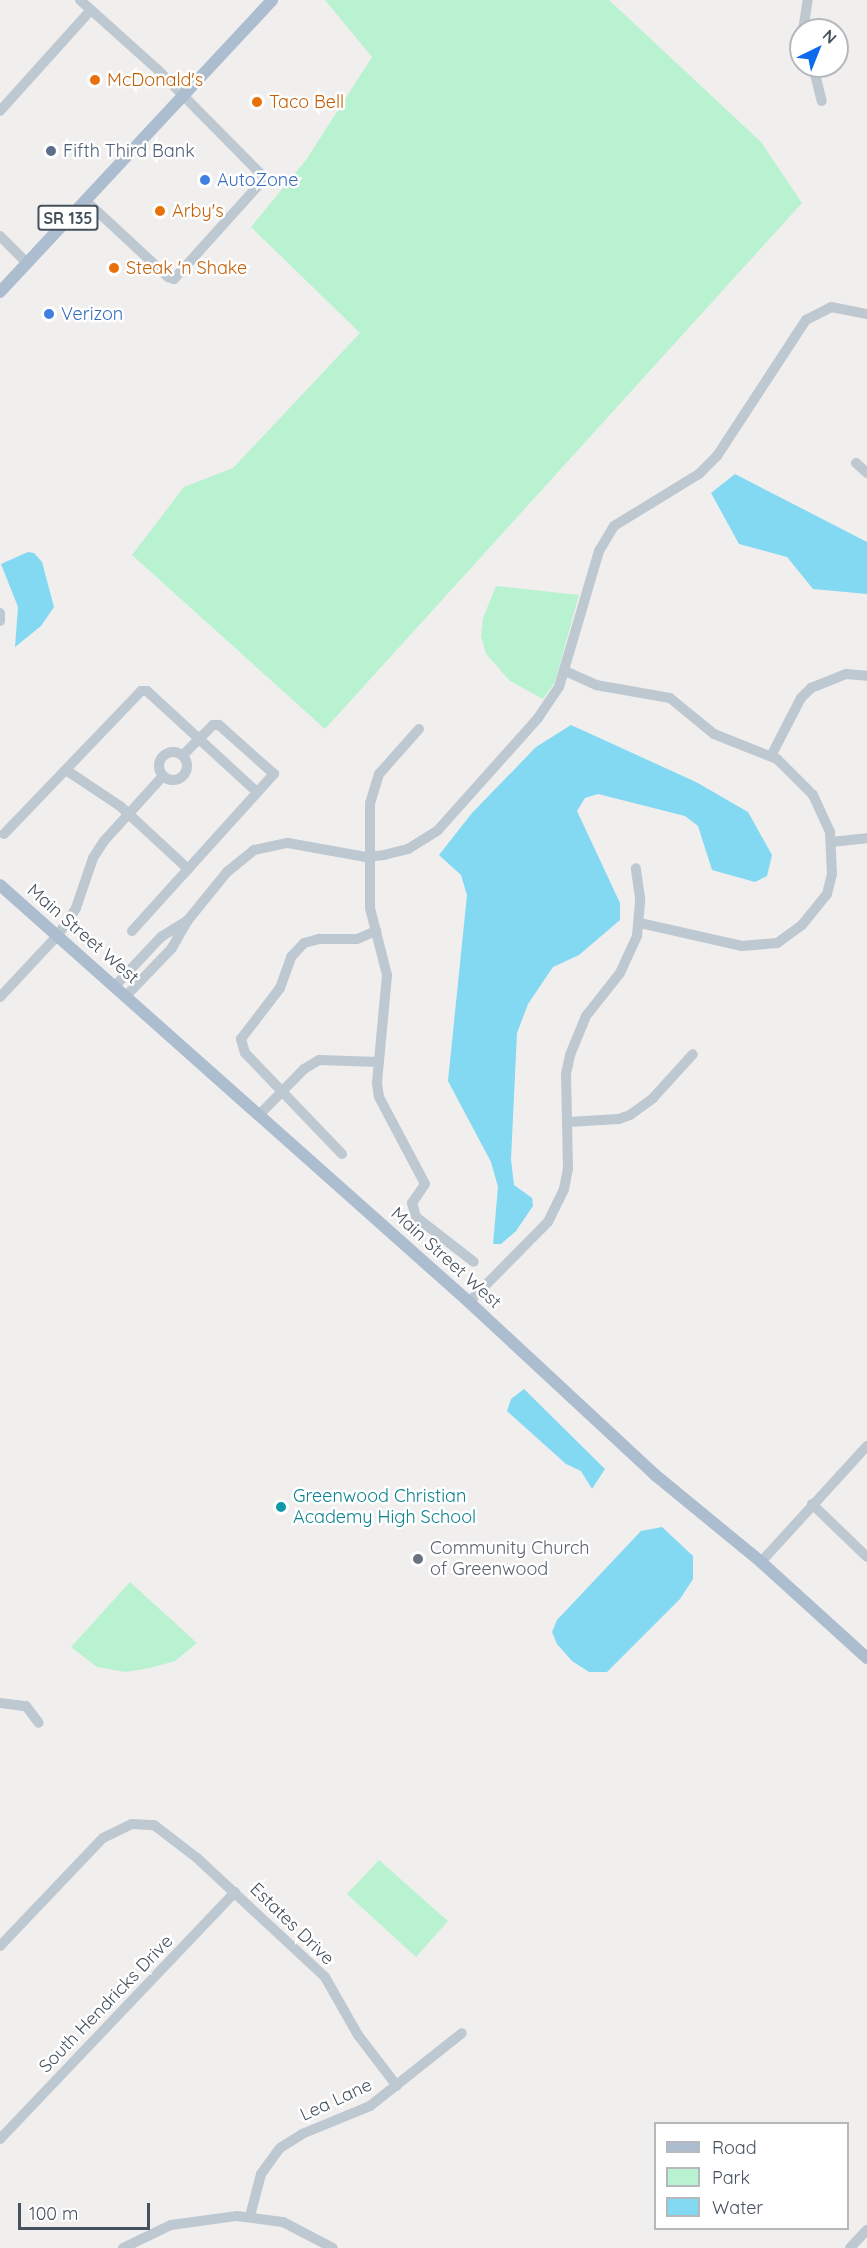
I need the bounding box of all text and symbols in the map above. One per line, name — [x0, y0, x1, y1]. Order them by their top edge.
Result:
north arrow — [789, 18, 849, 78]
text: N — [819, 25, 841, 48]
place label: McDonald's — [107, 69, 203, 91]
marker: McDonald's — [88, 73, 102, 87]
place label: Taco Bell — [269, 91, 344, 113]
marker: Taco Bell — [250, 95, 264, 109]
place label: Fifth Third Bank — [63, 140, 195, 162]
marker: Fifth Third Bank — [44, 144, 58, 158]
place label: AutoZone — [217, 169, 298, 191]
marker: AutoZone — [198, 173, 212, 187]
place label: Arby's — [172, 200, 224, 222]
marker: Arby's — [153, 204, 167, 218]
road number: SR 135 — [36, 205, 100, 231]
place label: Steak 'n Shake — [126, 257, 247, 279]
marker: Steak 'n Shake — [107, 261, 121, 275]
place label: Verizon — [61, 303, 123, 325]
marker: Verizon — [42, 307, 56, 321]
street label: Main Street West — [23, 880, 143, 988]
street label: Main Street West — [386, 1203, 506, 1313]
place label: Greenwood Christian Academy High School — [293, 1486, 476, 1528]
marker: Greenwood Christian Academy High School — [274, 1500, 288, 1514]
place label: Community Church of Greenwood — [430, 1538, 589, 1580]
marker: Community Church of Greenwood — [411, 1552, 425, 1566]
street label: Estates Drive — [245, 1879, 339, 1969]
street label: South Hendricks Drive — [35, 1931, 177, 2077]
street label: Lea Lane — [297, 2074, 375, 2126]
legend — [654, 2122, 849, 2230]
text: Road — [712, 2136, 757, 2159]
text: Park — [712, 2166, 750, 2189]
scale bar — [21, 2191, 153, 2229]
text: Water — [712, 2196, 763, 2219]
text: 100 m — [29, 2202, 78, 2225]

